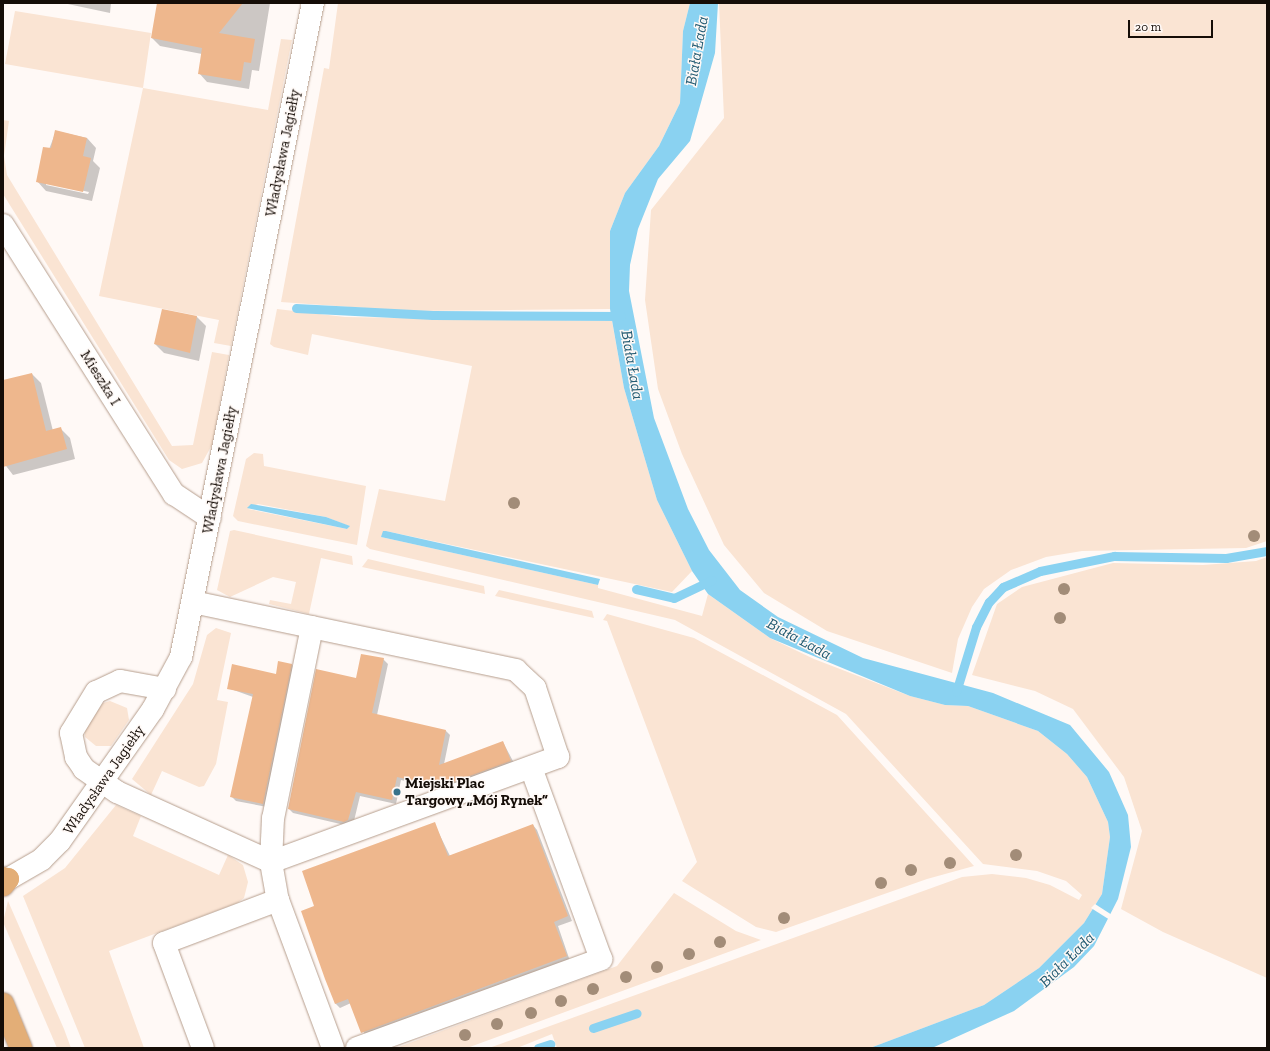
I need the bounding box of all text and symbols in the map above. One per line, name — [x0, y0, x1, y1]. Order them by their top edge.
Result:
scale bar — [1130, 12, 1215, 38]
water label: Biała Łada — [681, 15, 713, 87]
text: 20 m — [1135, 20, 1161, 34]
street label: Władysława Jagiełły — [262, 88, 304, 218]
water label: Biała Łada — [616, 329, 648, 401]
street label: Mieszka I — [76, 347, 124, 409]
street label: Władysława Jagiełły — [199, 405, 241, 535]
water label: Biała Łada — [764, 614, 834, 664]
street label: Władysława Jagiełły — [59, 722, 149, 838]
place label: Miejski Plac Targowy „Mój Rynek” — [405, 774, 548, 809]
marker: Miejski Plac Targowy „Mój Rynek” — [392, 787, 402, 797]
water label: Biała Łada — [1035, 928, 1099, 992]

